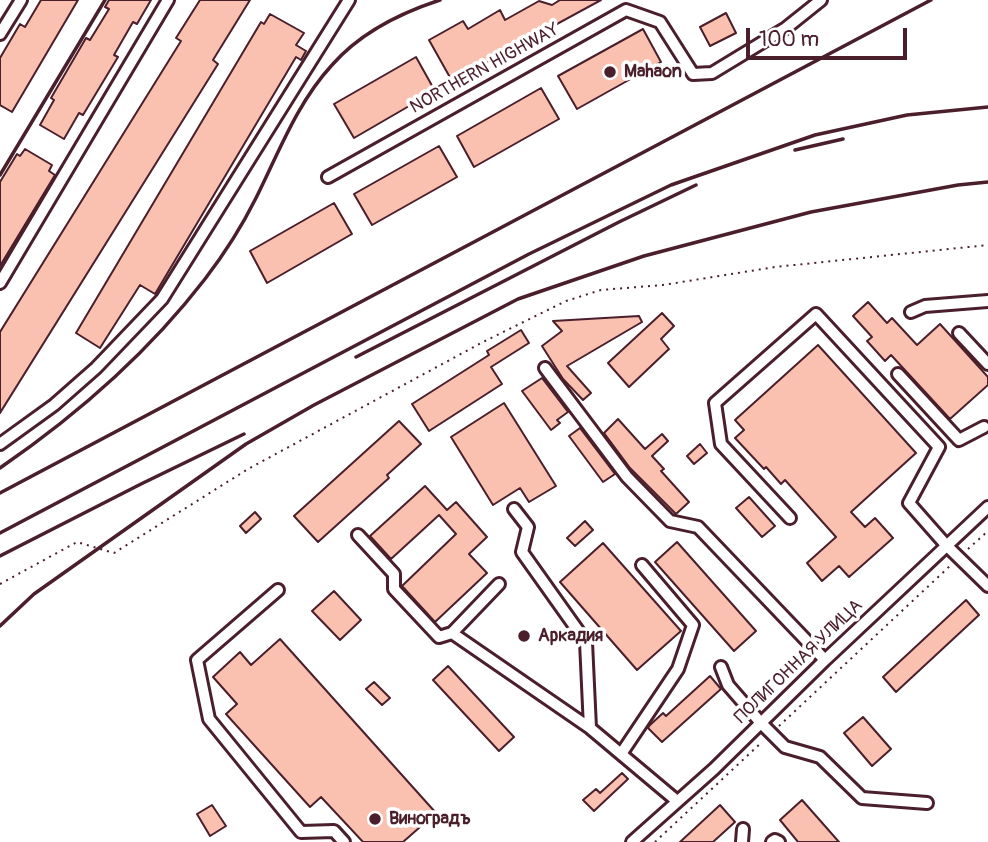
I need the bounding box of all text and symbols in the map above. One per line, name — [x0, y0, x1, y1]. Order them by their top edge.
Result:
scale bar — [750, 14, 911, 58]
street label: NORTHERN HIGHWAY — [407, 19, 563, 119]
text: 100 m — [759, 26, 819, 53]
place label: Mahaon — [624, 61, 682, 83]
marker: Mahaon — [602, 64, 618, 80]
street label: ПОЛИГОННАЯ УЛИЦА — [731, 595, 867, 729]
place label: Аркадия — [538, 625, 603, 647]
marker: Аркадия — [516, 628, 532, 644]
place label: Виноградъ — [389, 808, 471, 830]
marker: Виноградъ — [367, 811, 383, 827]

